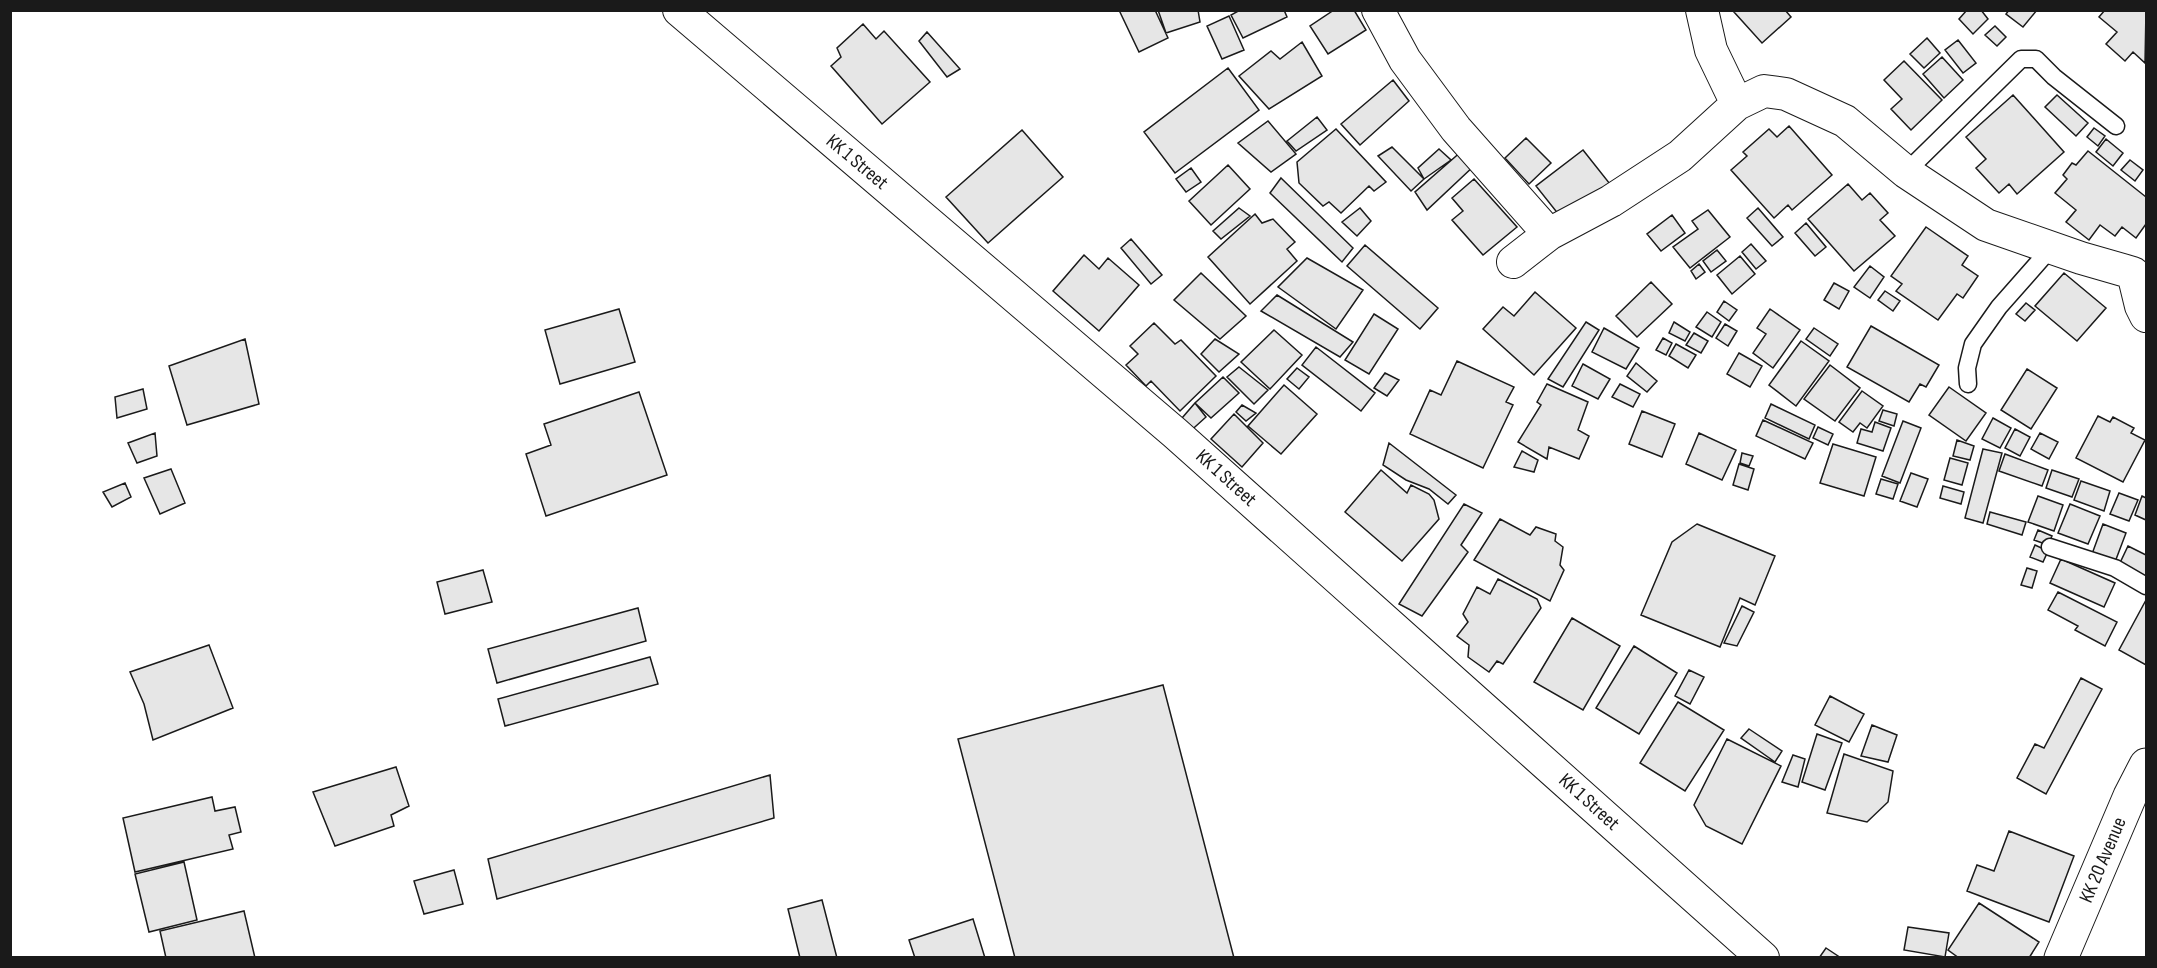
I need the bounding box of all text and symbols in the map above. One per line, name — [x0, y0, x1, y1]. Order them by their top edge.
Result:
street label: KK 1 Street — [821, 129, 893, 195]
street label: KK 1 Street — [1191, 444, 1261, 512]
street label: KK 1 Street — [1554, 768, 1624, 836]
street label: KK 20 Avenue — [2074, 814, 2132, 906]

